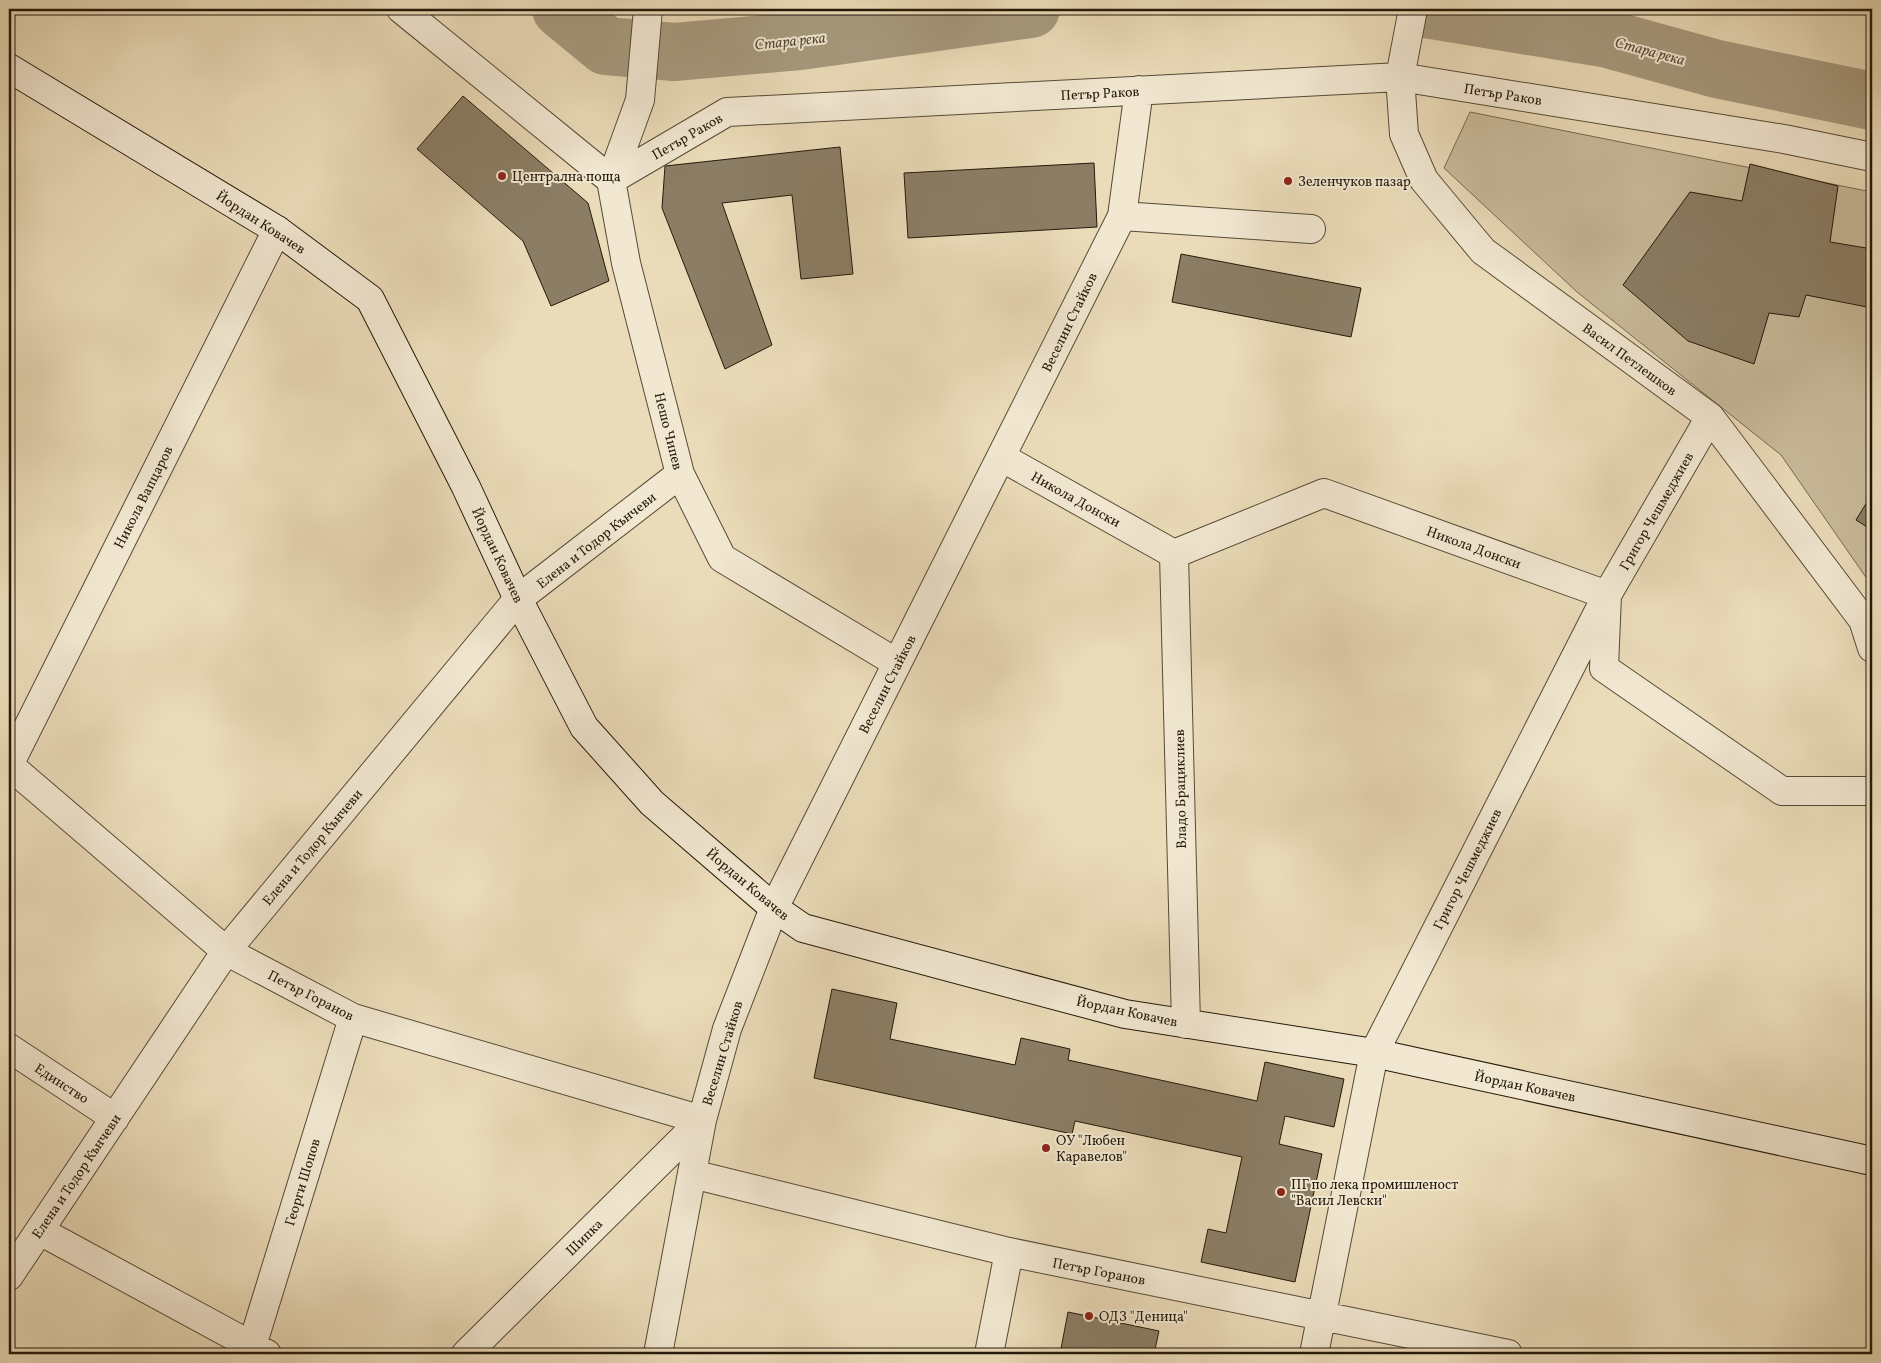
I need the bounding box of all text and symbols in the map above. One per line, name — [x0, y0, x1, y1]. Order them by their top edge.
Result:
water label: Стара река — [753, 28, 827, 57]
water label: Стара река — [1612, 33, 1687, 72]
street label: Петър Раков — [1462, 80, 1543, 111]
street label: Петър Раков — [1060, 83, 1140, 106]
street label: Петър Раков — [649, 109, 727, 165]
place label: Централна поща — [512, 168, 621, 187]
marker: Централна поща — [496, 170, 508, 182]
place label: Зеленчуков пазар — [1298, 173, 1411, 192]
marker: Зеленчуков пазар — [1282, 175, 1294, 187]
street label: Йордан Ковачев — [212, 186, 309, 259]
street label: Веселин Стайков — [1038, 270, 1103, 376]
street label: Васил Петлешков — [1578, 319, 1680, 401]
street label: Нешо Чипев — [649, 391, 686, 472]
street label: Никола Вапцаров — [110, 443, 178, 552]
street label: Григор Чешмеджиев — [1616, 449, 1699, 574]
street label: Никола Донски — [1027, 468, 1124, 533]
street label: Елена и Тодор Кънчеви — [533, 488, 661, 594]
street label: Йордан Ковачев — [466, 504, 528, 607]
street label: Никола Донски — [1423, 522, 1524, 575]
street label: Веселин Стайков — [855, 632, 921, 737]
street label: Владо Брациклиев — [1171, 729, 1192, 849]
street label: Елена и Тодор Кънчеви — [259, 785, 368, 910]
street label: Григор Чешмеджиев — [1430, 806, 1507, 934]
street label: Йордан Ковачев — [701, 844, 793, 926]
street label: Петър Горанов — [264, 966, 357, 1026]
street label: Йордан Ковачев — [1074, 991, 1179, 1033]
street label: Веселин Стайков — [698, 999, 748, 1108]
street label: Единство — [30, 1060, 92, 1109]
street label: Йордан Ковачев — [1472, 1066, 1577, 1108]
street label: Елена и Тодор Кънчеви — [28, 1110, 126, 1243]
place label: ОУ "Любен Каравелов" — [1056, 1132, 1127, 1167]
street label: Георги Шопов — [281, 1136, 326, 1229]
marker: ОУ "Любен Каравелов" — [1040, 1142, 1052, 1154]
place label: ПГ по лека промишленост "Васил Левски" — [1291, 1176, 1458, 1211]
marker: ПГ по лека промишленост "Васил Левски" — [1275, 1186, 1287, 1198]
street label: Шипка — [562, 1215, 608, 1261]
street label: Петър Горанов — [1051, 1254, 1147, 1291]
place label: ОДЗ "Деница" — [1099, 1308, 1188, 1327]
marker: ОДЗ "Деница" — [1083, 1310, 1095, 1322]

